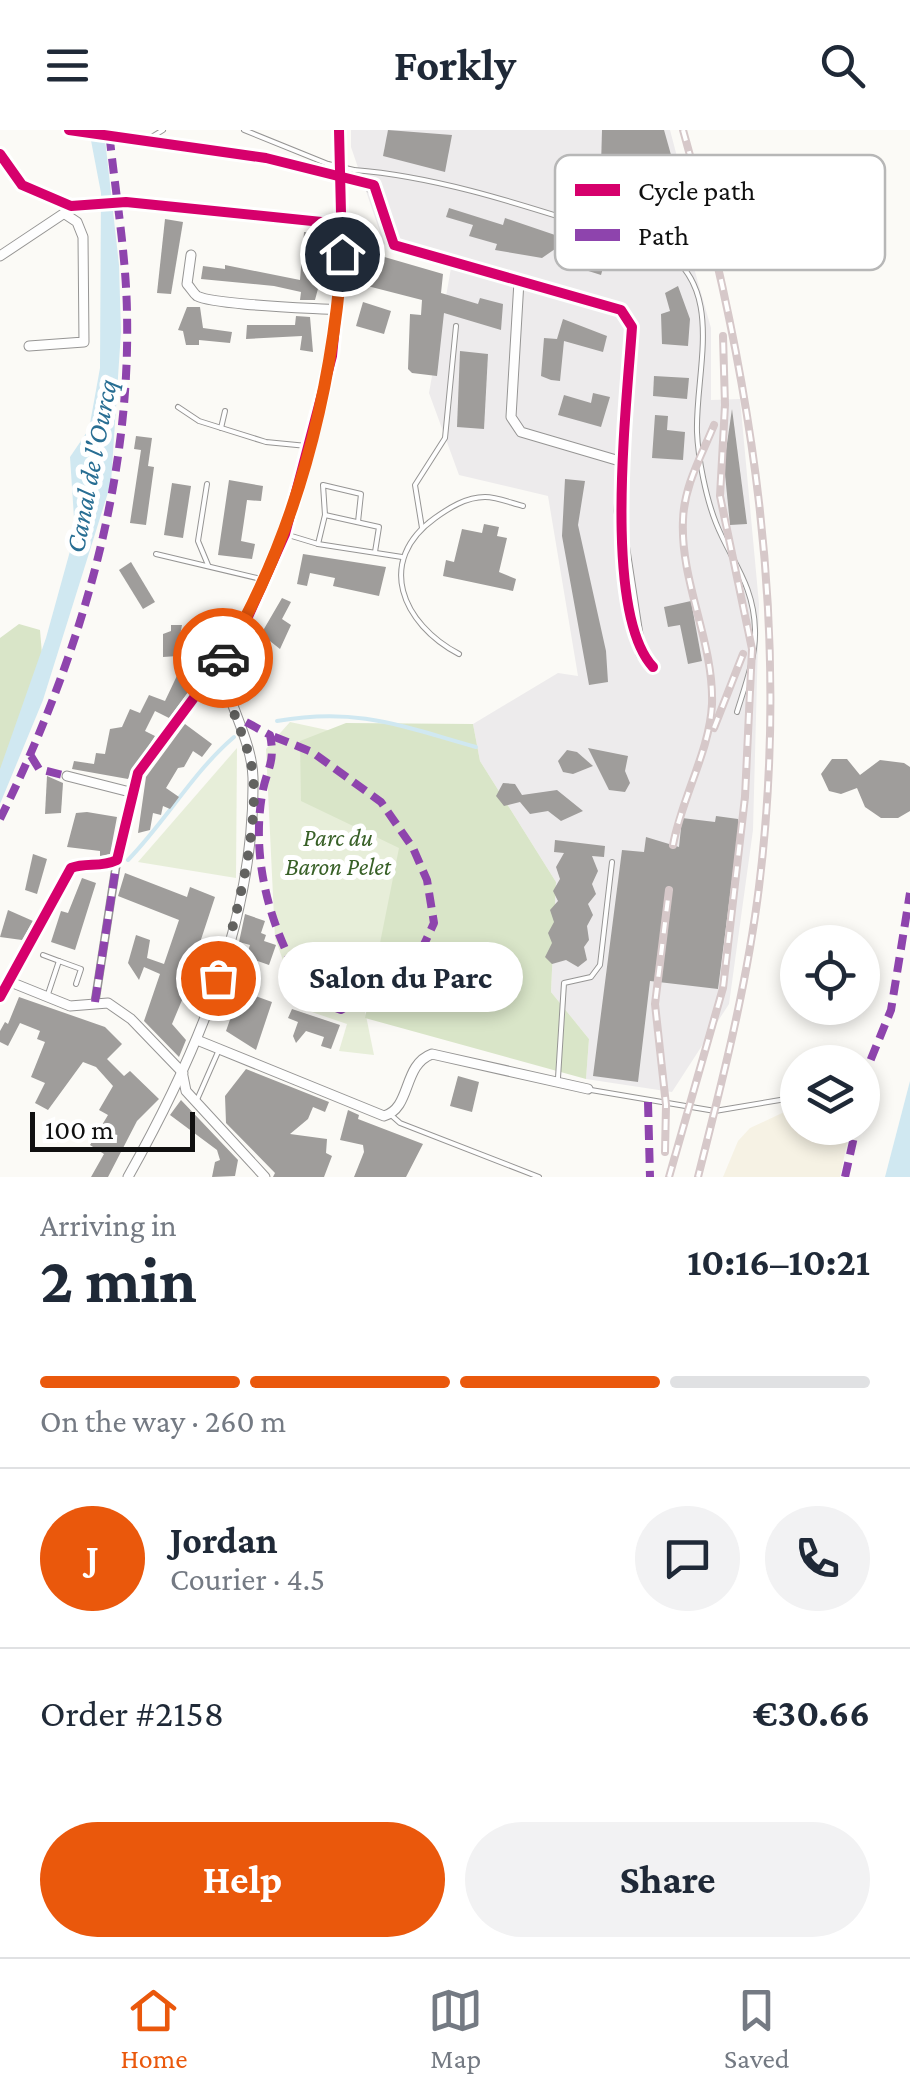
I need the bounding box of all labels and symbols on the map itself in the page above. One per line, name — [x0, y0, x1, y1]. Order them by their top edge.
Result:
legend — [555, 155, 885, 270]
text: Cycle path — [638, 175, 755, 206]
pin — [300, 212, 385, 297]
text: Path — [638, 220, 689, 251]
water label: Canal de l'Ourcq — [59, 376, 123, 555]
courier — [173, 608, 273, 708]
park label: Parc du Baron Pelet — [285, 824, 392, 880]
pin — [176, 936, 261, 1021]
callout: Salon du Parc — [278, 943, 523, 1013]
scale bar — [30, 1107, 195, 1151]

